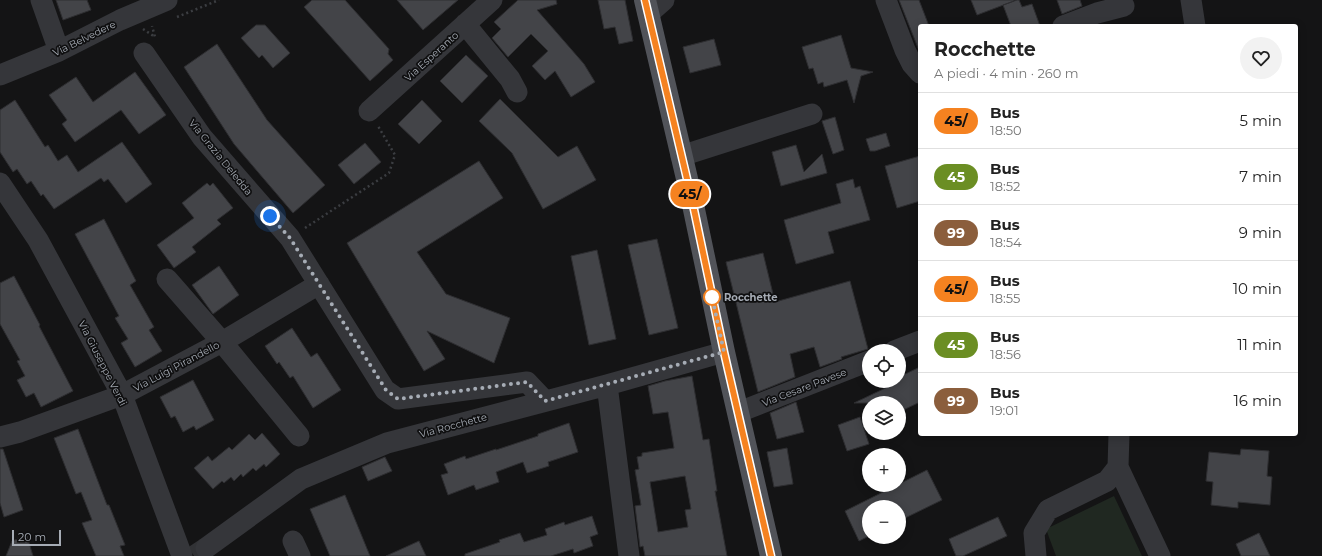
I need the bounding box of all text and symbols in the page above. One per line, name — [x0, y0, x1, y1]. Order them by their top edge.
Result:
street label: Via Belvedere — [51, 18, 118, 59]
street label: Via Esperanto — [401, 29, 461, 84]
button: heart — [1240, 37, 1282, 79]
text: Rocchette — [934, 38, 1036, 61]
text: A piedi · 4 min · 260 m — [934, 65, 1079, 81]
text: Bus — [990, 103, 1020, 122]
text: 5 min — [1239, 111, 1282, 130]
text: 45/ — [944, 112, 968, 130]
street label: Via Grazia Deledda — [186, 117, 255, 198]
text: 18:50 — [990, 122, 1022, 138]
text: Bus — [990, 159, 1020, 178]
text: 7 min — [1239, 167, 1282, 186]
text: 45 — [947, 168, 965, 186]
text: 18:52 — [990, 178, 1020, 194]
line badge: 45/ — [667, 181, 713, 207]
text: 45/ — [678, 185, 702, 203]
your location — [260, 206, 280, 226]
text: Bus — [990, 215, 1020, 234]
text: 9 min — [1239, 223, 1282, 242]
text: 99 — [947, 224, 965, 242]
text: 18:54 — [990, 234, 1022, 250]
text: Bus — [990, 271, 1020, 290]
text: 10 min — [1233, 279, 1282, 298]
text: 45/ — [944, 280, 968, 298]
marker: Rocchette — [703, 288, 721, 306]
text: 18:55 — [990, 290, 1020, 306]
place label: Rocchette — [724, 291, 778, 304]
street label: Via Giuseppe Verdi — [75, 318, 130, 408]
text: Bus — [990, 327, 1020, 346]
text: 11 min — [1237, 335, 1282, 354]
text: 45 — [947, 336, 965, 354]
street label: Via Luigi Pirandello — [131, 338, 222, 395]
map controls — [862, 344, 906, 544]
button: locate — [862, 344, 906, 388]
text: 18:56 — [990, 346, 1021, 362]
street label: Via Cesare Pavese — [760, 365, 848, 410]
text: Bus — [990, 383, 1020, 402]
text: 16 min — [1233, 391, 1282, 410]
text: 99 — [947, 392, 965, 410]
button: layers — [862, 396, 906, 440]
text: 19:01 — [990, 402, 1019, 418]
street label: Via Rocchette — [418, 410, 488, 441]
button: + — [862, 448, 906, 492]
button: − — [862, 500, 906, 544]
scale bar — [12, 528, 61, 547]
text: 20 m — [18, 530, 46, 544]

